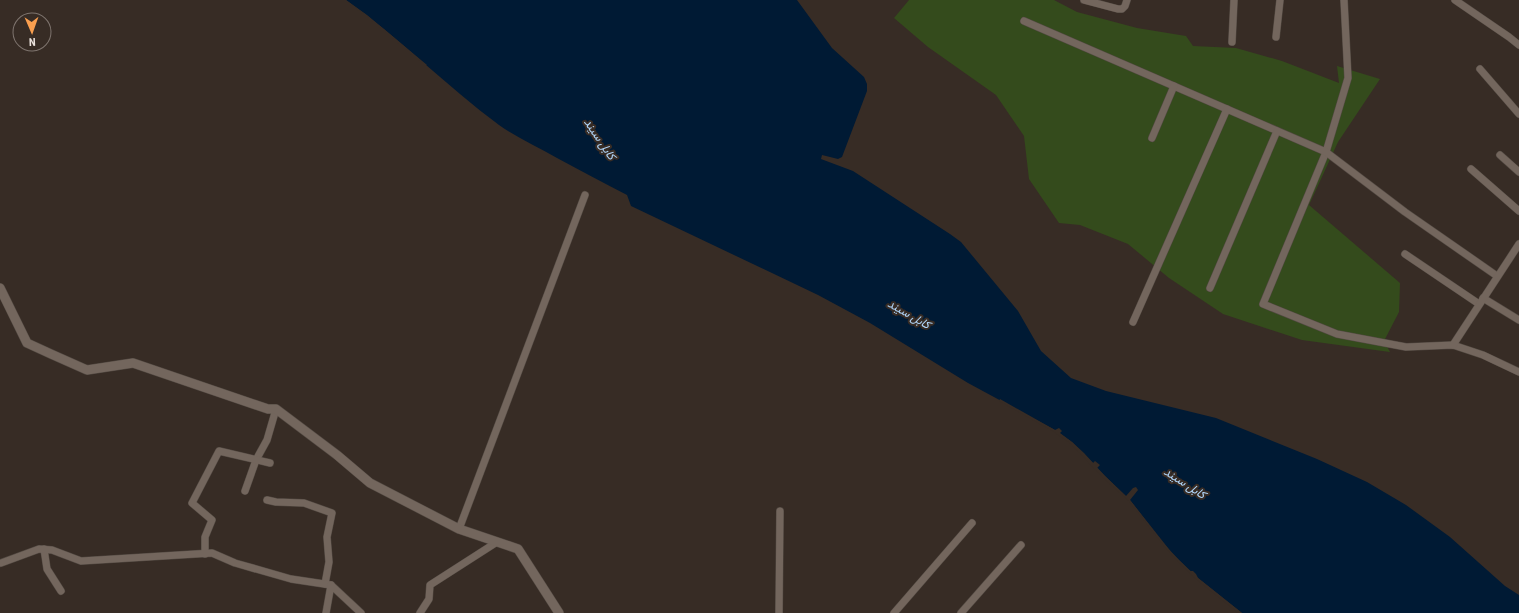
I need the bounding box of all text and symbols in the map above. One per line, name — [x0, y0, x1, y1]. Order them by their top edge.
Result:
north arrow — [12, 12, 52, 52]
text: N — [28, 35, 36, 48]
water label: کابل سيند — [581, 116, 620, 165]
water label: کابل سيند — [885, 296, 935, 333]
water label: کابل سيند — [1161, 464, 1211, 503]

